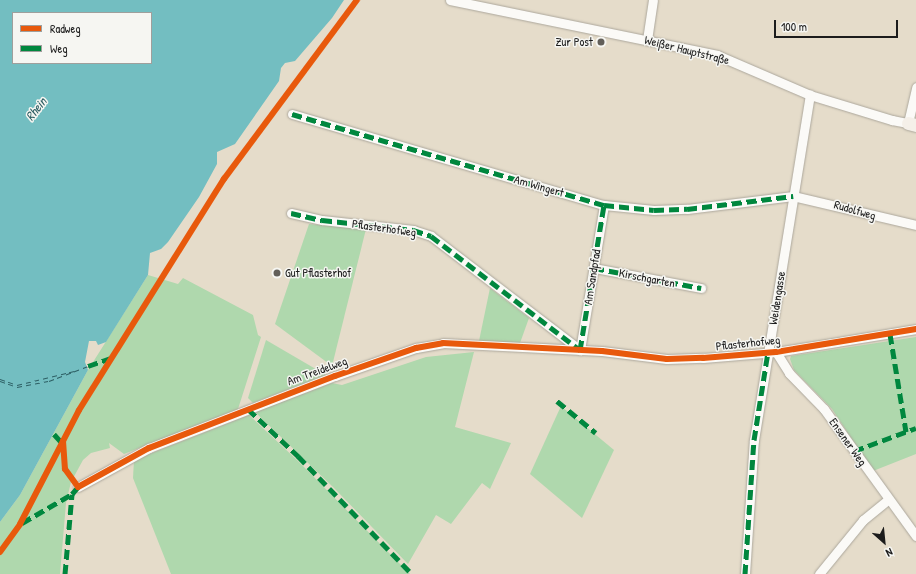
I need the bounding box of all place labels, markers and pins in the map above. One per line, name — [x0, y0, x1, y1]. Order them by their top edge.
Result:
place label: Zur Post — [555, 35, 593, 49]
marker: Zur Post — [596, 37, 606, 47]
place label: Gut Pflasterhof — [285, 266, 351, 280]
marker: Gut Pflasterhof — [272, 268, 282, 278]

